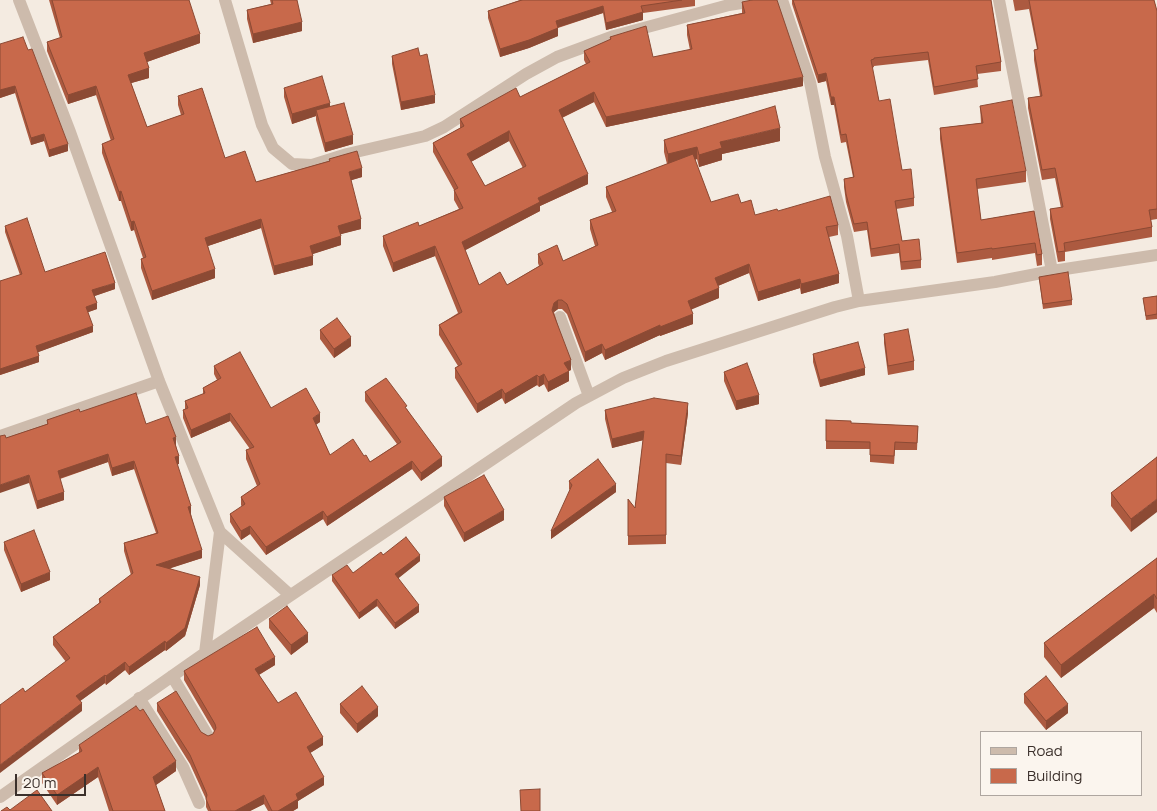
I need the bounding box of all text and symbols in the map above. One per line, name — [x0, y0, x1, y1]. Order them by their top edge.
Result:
legend — [980, 731, 1142, 796]
text: Road — [1027, 740, 1063, 761]
scale bar — [18, 764, 89, 796]
text: Building — [1027, 765, 1082, 786]
text: 20 m — [23, 772, 56, 793]

